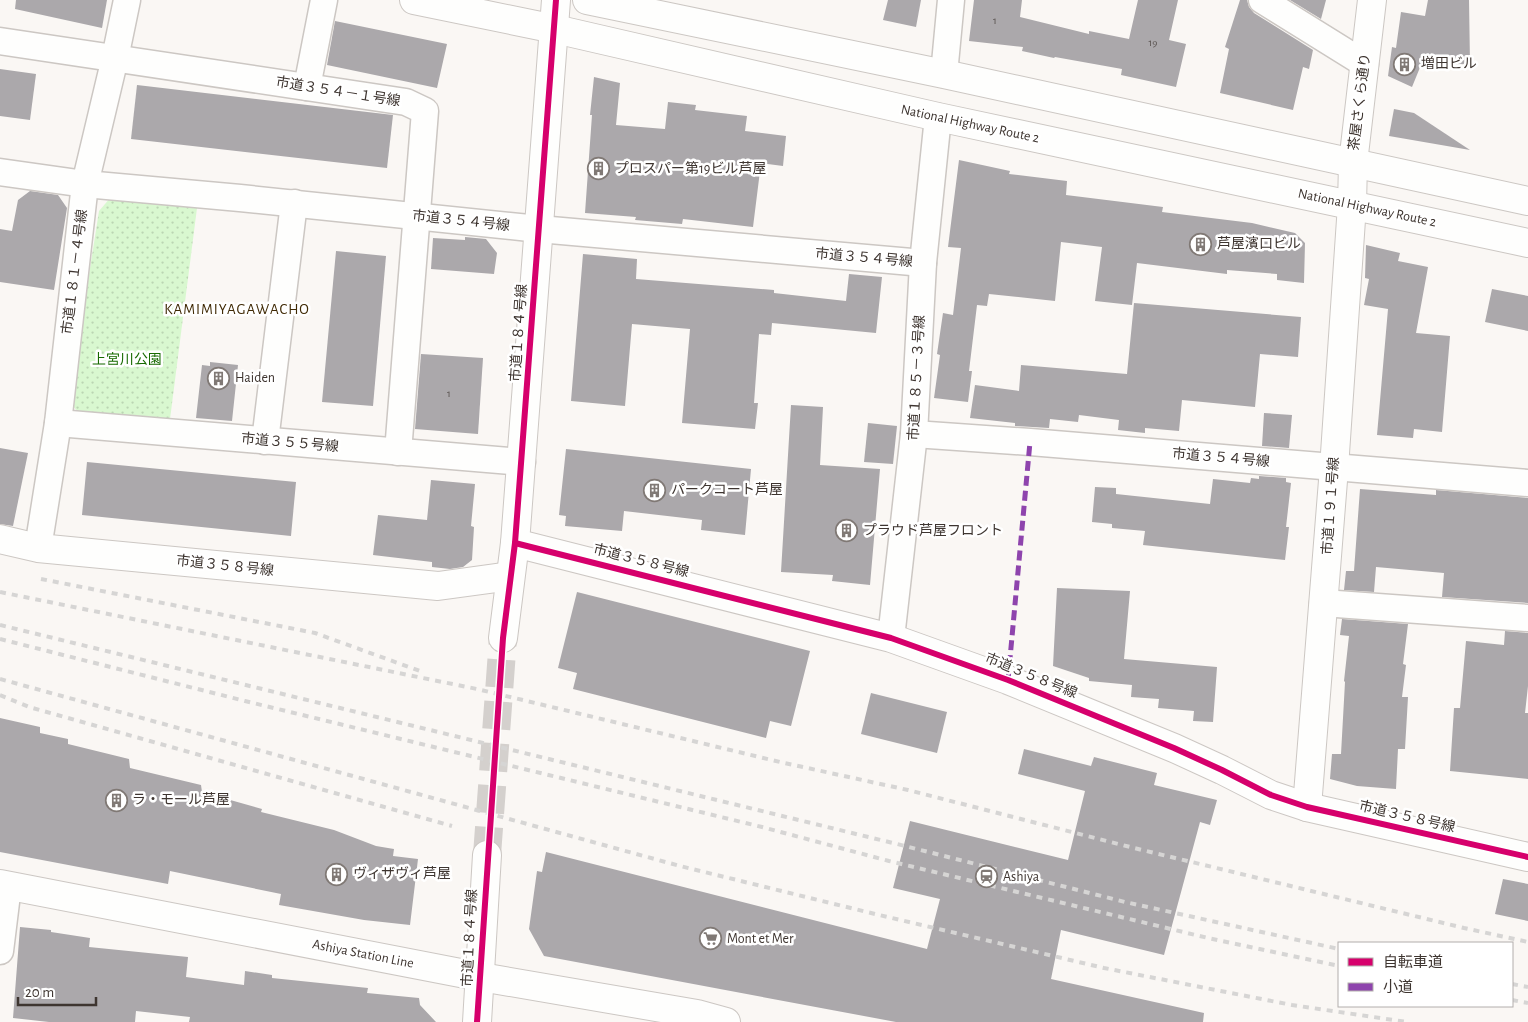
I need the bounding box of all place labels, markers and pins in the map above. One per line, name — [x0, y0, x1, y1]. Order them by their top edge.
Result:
building icon: 増田ビル — [1393, 52, 1417, 76]
place label: 増田ビル — [1421, 55, 1477, 71]
building icon: プロスパー第19ビル芦屋 — [587, 157, 611, 181]
place label: プロスパー第19ビル芦屋 — [615, 160, 766, 176]
building icon: 芦屋濱口ビル — [1189, 232, 1213, 256]
place label: 芦屋濱口ビル — [1217, 236, 1301, 251]
building icon: Haiden — [207, 366, 231, 390]
place label: Haiden — [235, 371, 275, 385]
building icon: パークコート芦屋 — [643, 478, 667, 502]
place label: パークコート芦屋 — [671, 482, 783, 497]
building icon: プラウド芦屋フロント — [835, 519, 859, 543]
place label: プラウド芦屋フロント — [863, 523, 1003, 538]
building icon: ラ・モール芦屋 — [104, 788, 128, 812]
place label: ラ・モール芦屋 — [132, 792, 230, 807]
building icon: ヴィザヴィ芦屋 — [325, 862, 349, 886]
station icon: Ashiya — [975, 865, 999, 889]
place label: ヴィザヴィ芦屋 — [353, 866, 451, 881]
place label: Ashiya — [1003, 870, 1040, 884]
supermarket icon: Mont et Mer — [699, 927, 723, 951]
place label: Mont et Mer — [727, 932, 794, 946]

